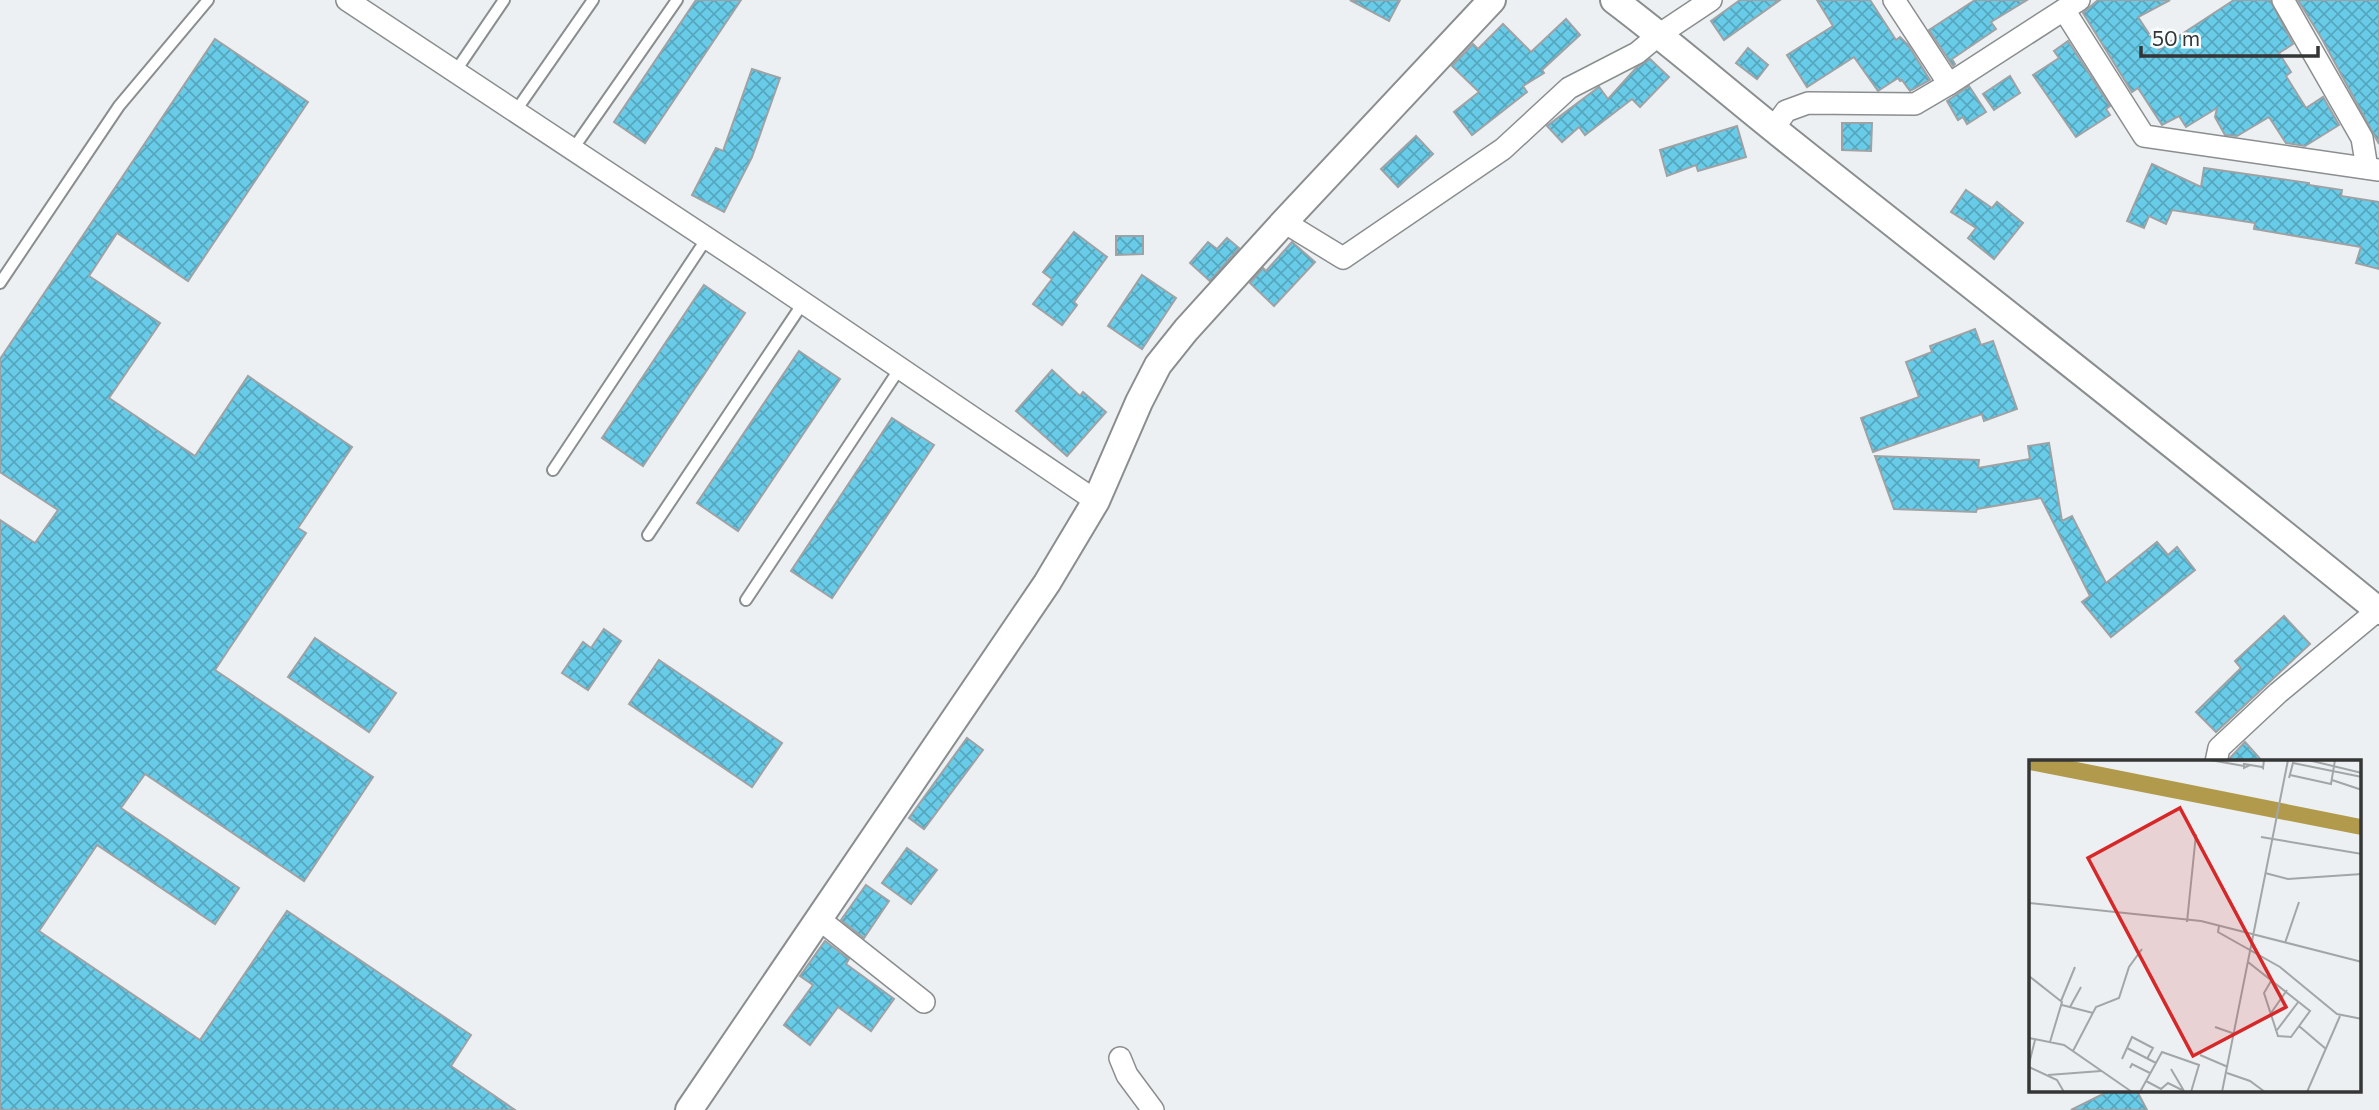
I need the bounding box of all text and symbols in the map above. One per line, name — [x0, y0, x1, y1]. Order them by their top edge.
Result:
scale bar — [2141, 14, 2318, 58]
text: 50 m — [2152, 25, 2200, 50]
inset map — [2029, 760, 2362, 1092]

